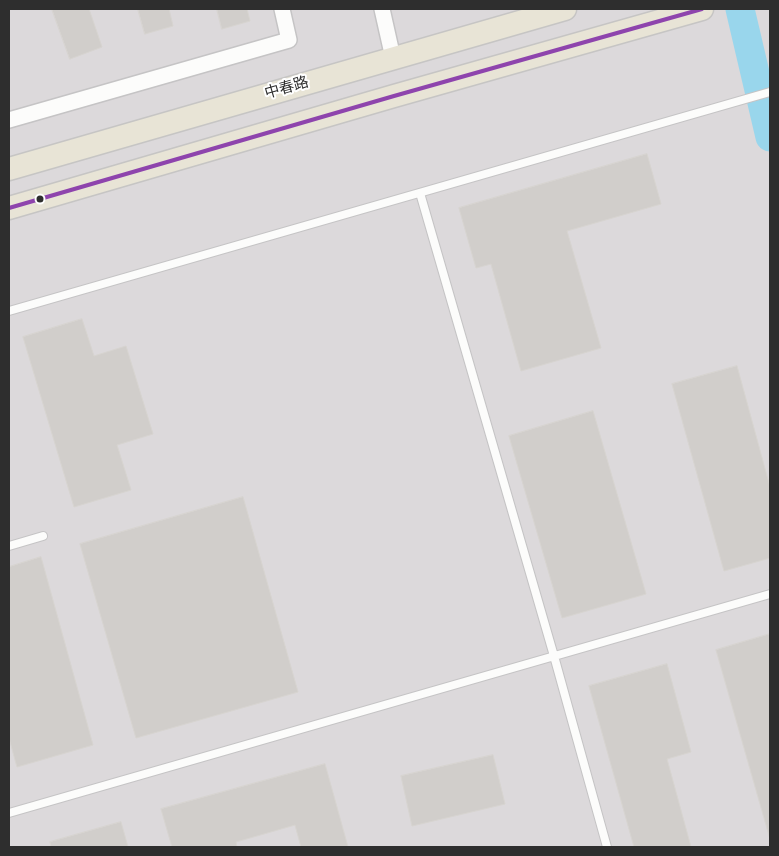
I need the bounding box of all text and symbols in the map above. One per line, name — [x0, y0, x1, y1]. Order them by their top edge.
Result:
street label: 中春路 — [263, 74, 311, 104]
unlabelled marker — [35, 194, 45, 204]

